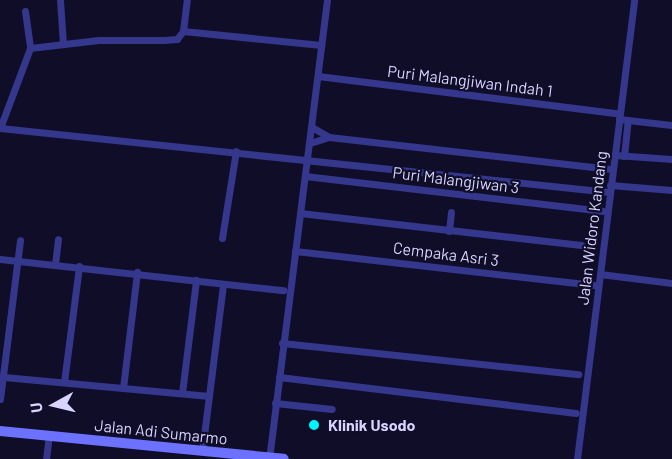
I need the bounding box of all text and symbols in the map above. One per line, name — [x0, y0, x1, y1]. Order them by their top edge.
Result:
street label: Puri Malangjiwan Indah 1 — [386, 61, 554, 101]
street label: Jalan Widoro Kandang — [573, 150, 611, 306]
street label: Puri Malangjiwan 3 — [392, 163, 520, 197]
street label: Cempaka Asri 3 — [392, 238, 500, 270]
north arrow — [24, 375, 84, 435]
text: U — [26, 401, 46, 414]
street label: Jalan Adi Sumarmo — [94, 415, 228, 449]
place label: Klinik Usodo — [328, 415, 416, 435]
marker: Klinik Usodo — [305, 416, 323, 434]

